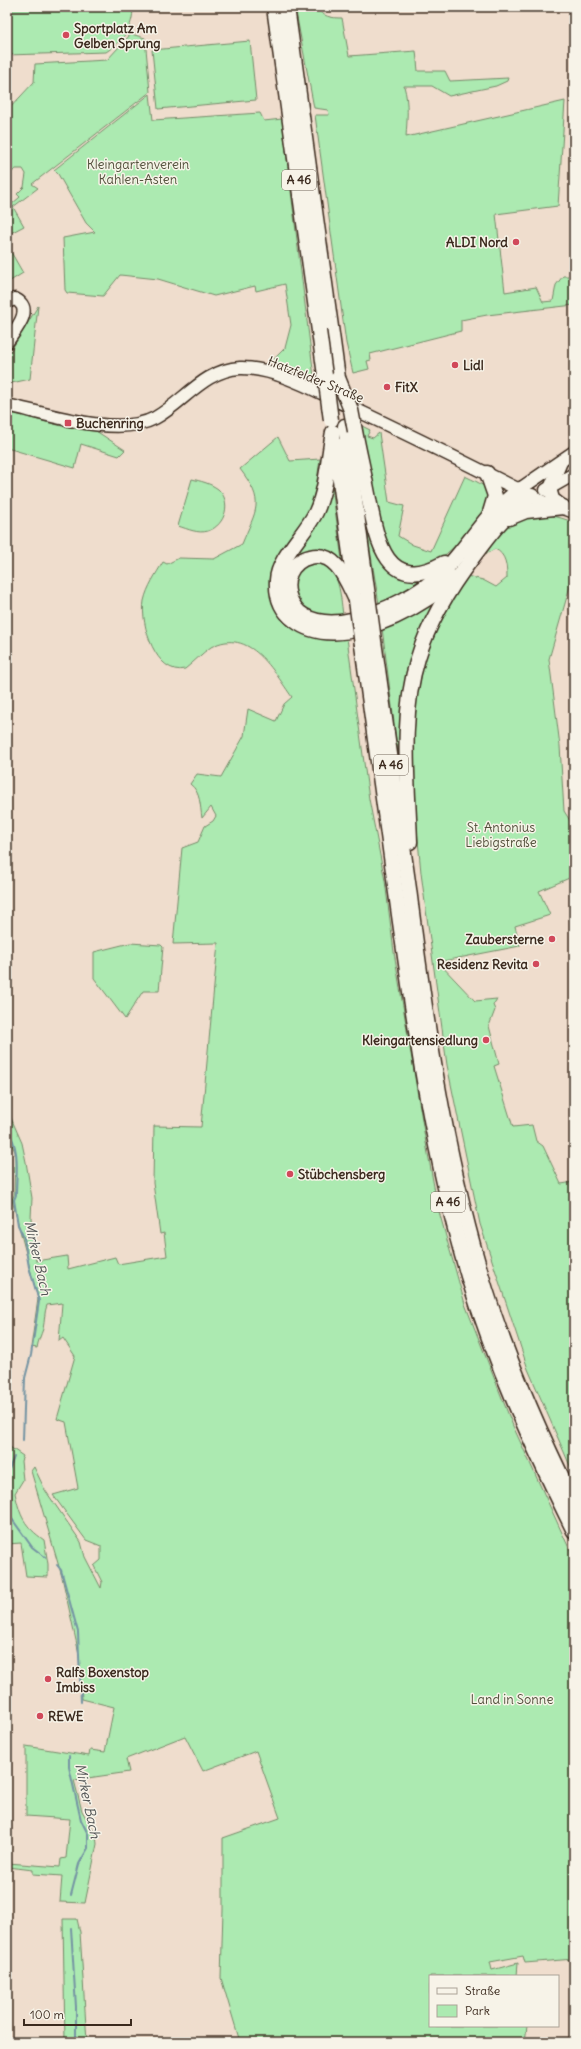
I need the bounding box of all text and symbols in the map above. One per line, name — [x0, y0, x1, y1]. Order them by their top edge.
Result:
place label: Sportplatz Am Gelben Sprung — [74, 20, 160, 52]
marker: Sportplatz Am Gelben Sprung — [61, 30, 71, 40]
park label: Kleingartenverein Kahlen-Asten — [87, 156, 190, 188]
road number: A 46 — [282, 170, 316, 190]
place label: ALDI Nord — [446, 234, 508, 251]
marker: ALDI Nord — [511, 237, 521, 247]
street label: Hatzfelder Straße — [265, 352, 366, 406]
place label: Lidl — [463, 357, 484, 374]
marker: Lidl — [450, 360, 460, 370]
place label: FitX — [395, 379, 419, 396]
marker: FitX — [382, 382, 392, 392]
place label: Buchenring — [76, 415, 144, 432]
marker: Buchenring — [63, 418, 73, 428]
road number: A 46 — [374, 755, 408, 775]
park label: St. Antonius Liebigstraße — [465, 819, 537, 851]
place label: Zaubersterne — [465, 931, 544, 948]
marker: Zaubersterne — [547, 934, 557, 944]
place label: Residenz Revita — [437, 956, 529, 973]
marker: Residenz Revita — [531, 959, 541, 969]
place label: Kleingartensiedlung — [362, 1032, 478, 1049]
marker: Kleingartensiedlung — [481, 1035, 491, 1045]
place label: Stübchensberg — [298, 1166, 385, 1183]
marker: Stübchensberg — [285, 1169, 295, 1179]
road number: A 46 — [431, 1192, 465, 1212]
water label: Mirker Bach — [21, 1219, 56, 1298]
place label: Ralfs Boxenstop Imbiss — [56, 1664, 150, 1696]
marker: Ralfs Boxenstop Imbiss — [43, 1674, 53, 1684]
park label: Land in Sonne — [471, 1691, 553, 1708]
place label: REWE — [48, 1708, 84, 1725]
marker: REWE — [35, 1711, 45, 1721]
water label: Mirker Bach — [71, 1762, 105, 1841]
legend — [429, 1975, 559, 2027]
text: Straße — [465, 1983, 500, 1998]
scale bar — [24, 2001, 131, 2027]
text: Park — [465, 2003, 490, 2018]
text: 100 m — [30, 2007, 64, 2022]

